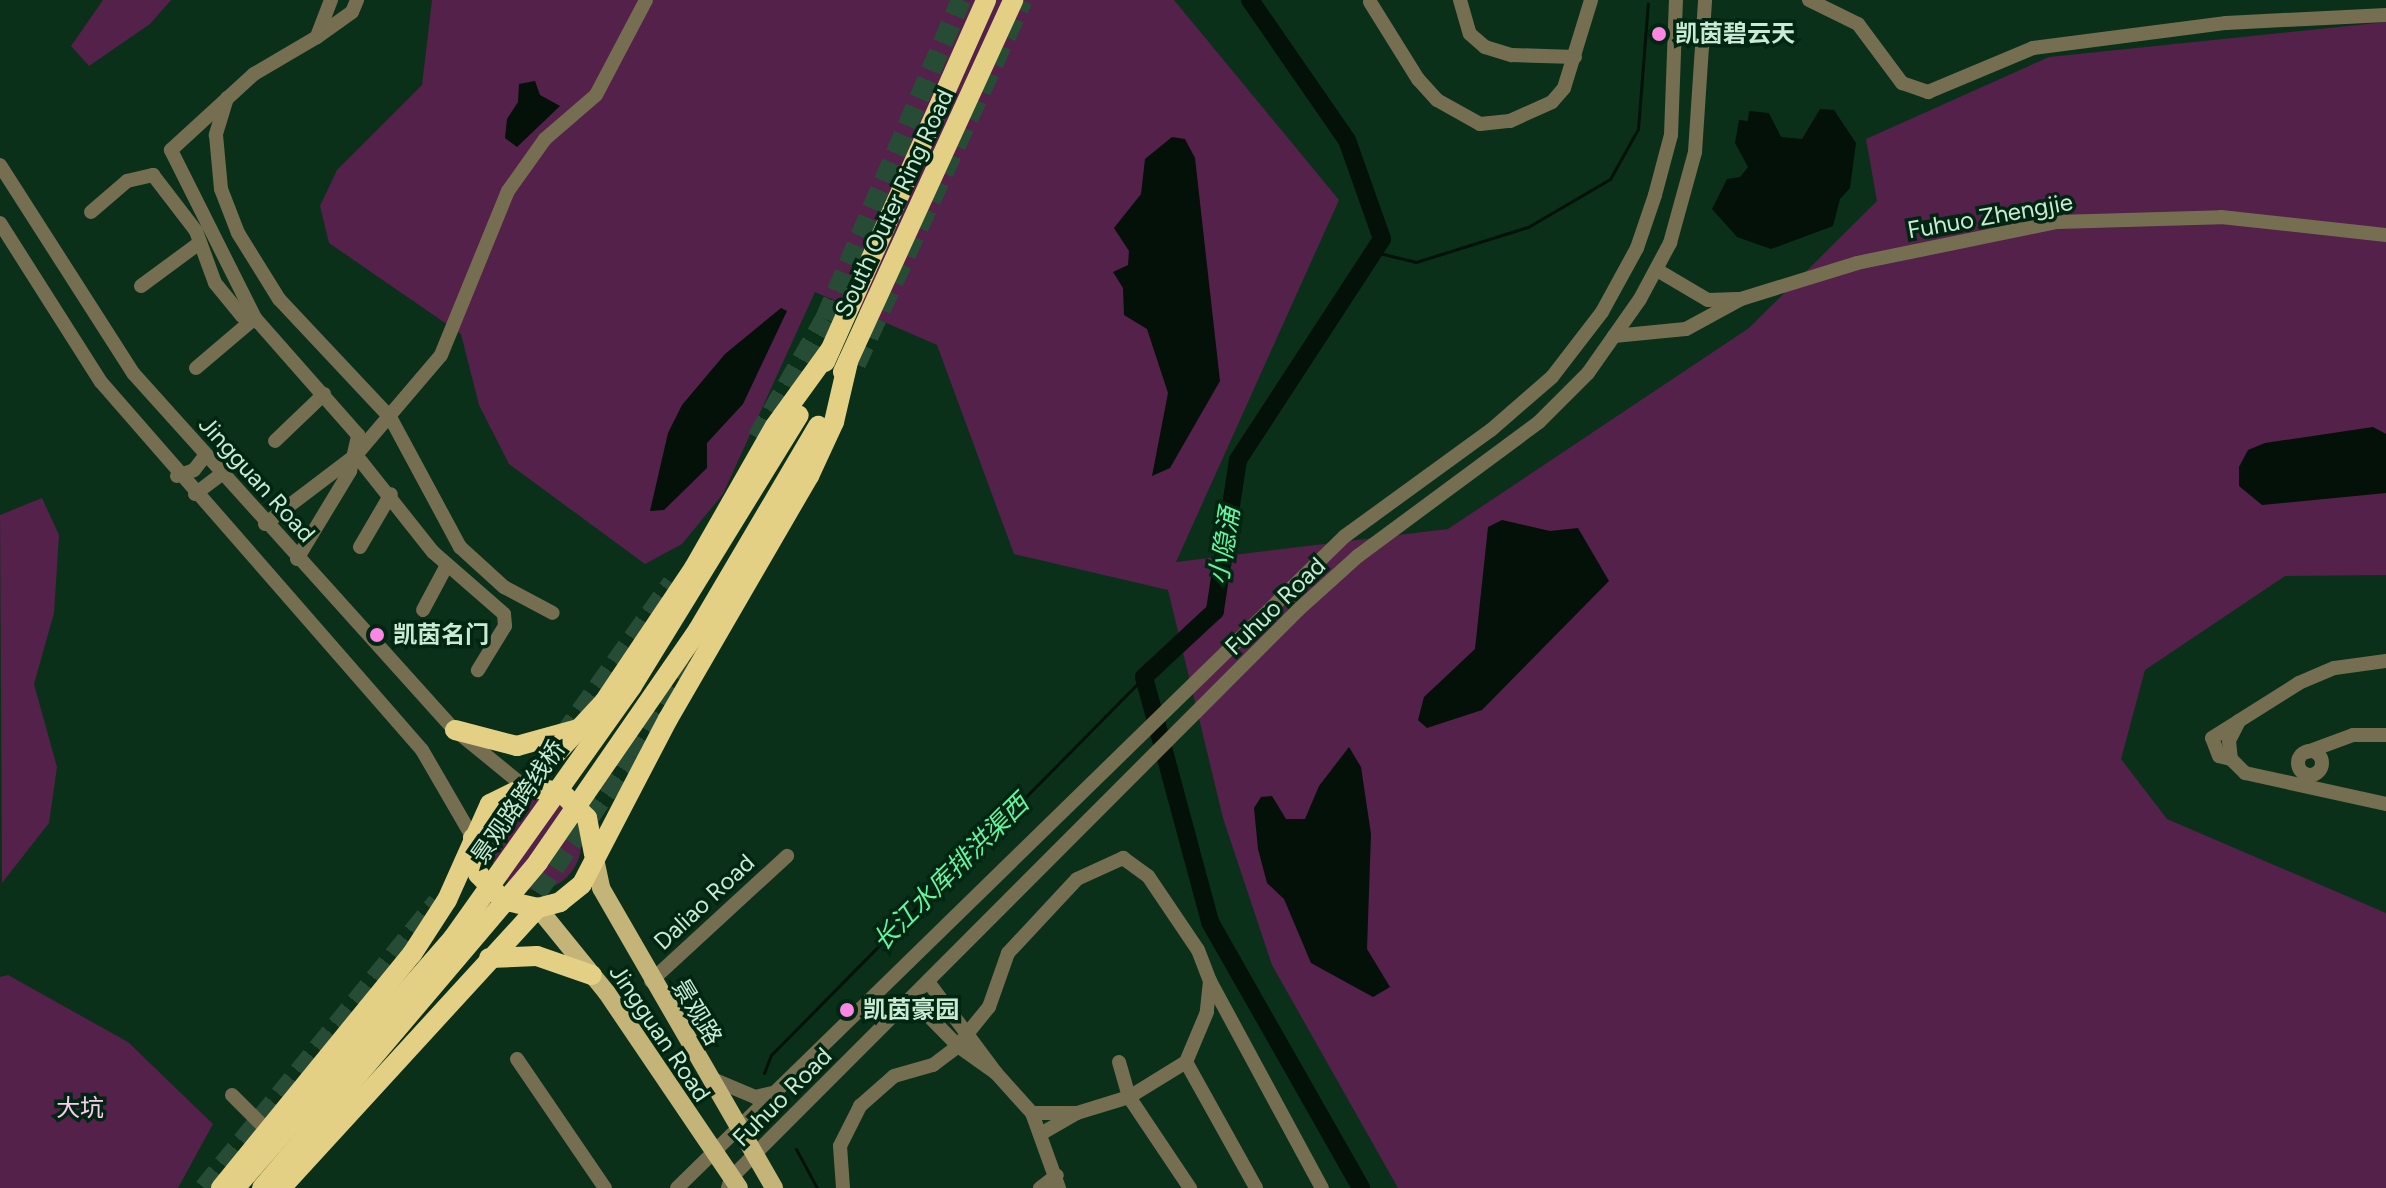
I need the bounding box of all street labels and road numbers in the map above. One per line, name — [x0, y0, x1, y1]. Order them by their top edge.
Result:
street label: South Outer Ring Road — [829, 85, 959, 321]
street label: Fuhuo Zhengjie — [1905, 187, 2075, 245]
street label: Jingguan Road — [193, 410, 321, 548]
street label: Fuhuo Road — [1219, 551, 1331, 661]
street label: 景观路跨线桥 — [465, 735, 571, 869]
street label: Daliao Road — [648, 848, 760, 956]
street label: Jingguan Road — [603, 959, 717, 1107]
street label: 景观路 — [666, 974, 728, 1050]
street label: Fuhuo Road — [727, 1042, 837, 1152]

